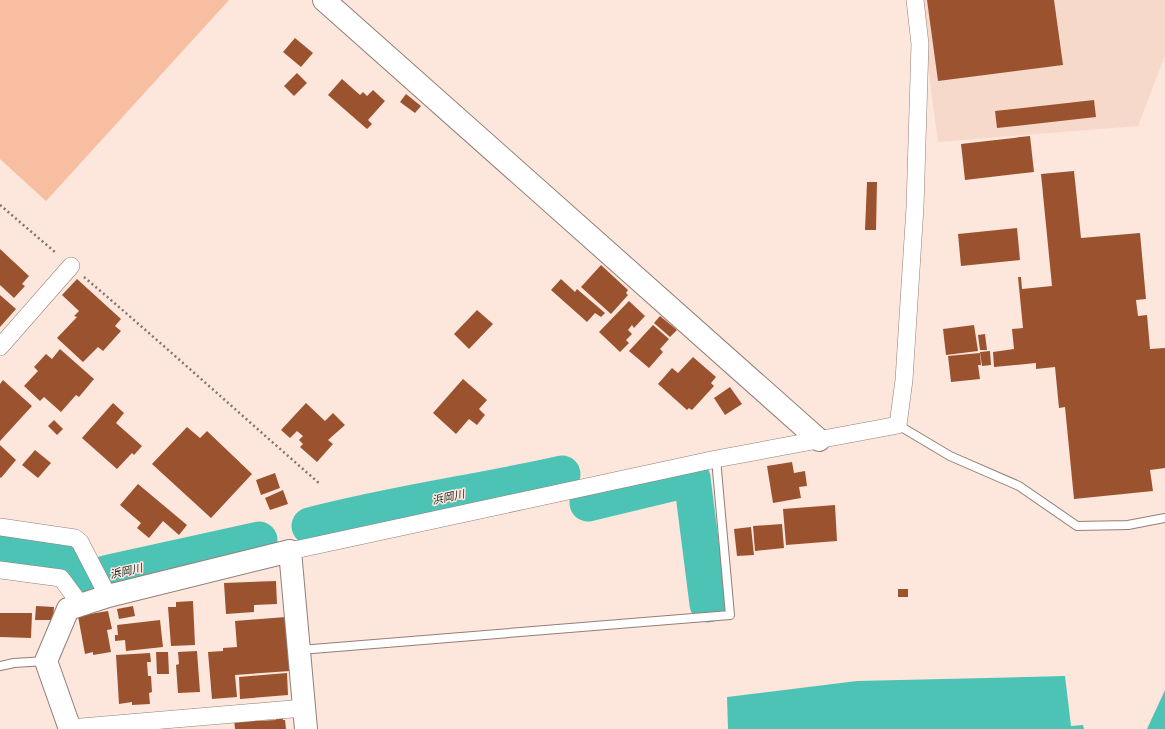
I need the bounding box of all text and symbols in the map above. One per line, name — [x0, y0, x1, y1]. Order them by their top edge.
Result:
water label: 浜岡川 — [430, 487, 467, 507]
water label: 浜岡川 — [108, 560, 145, 582]

